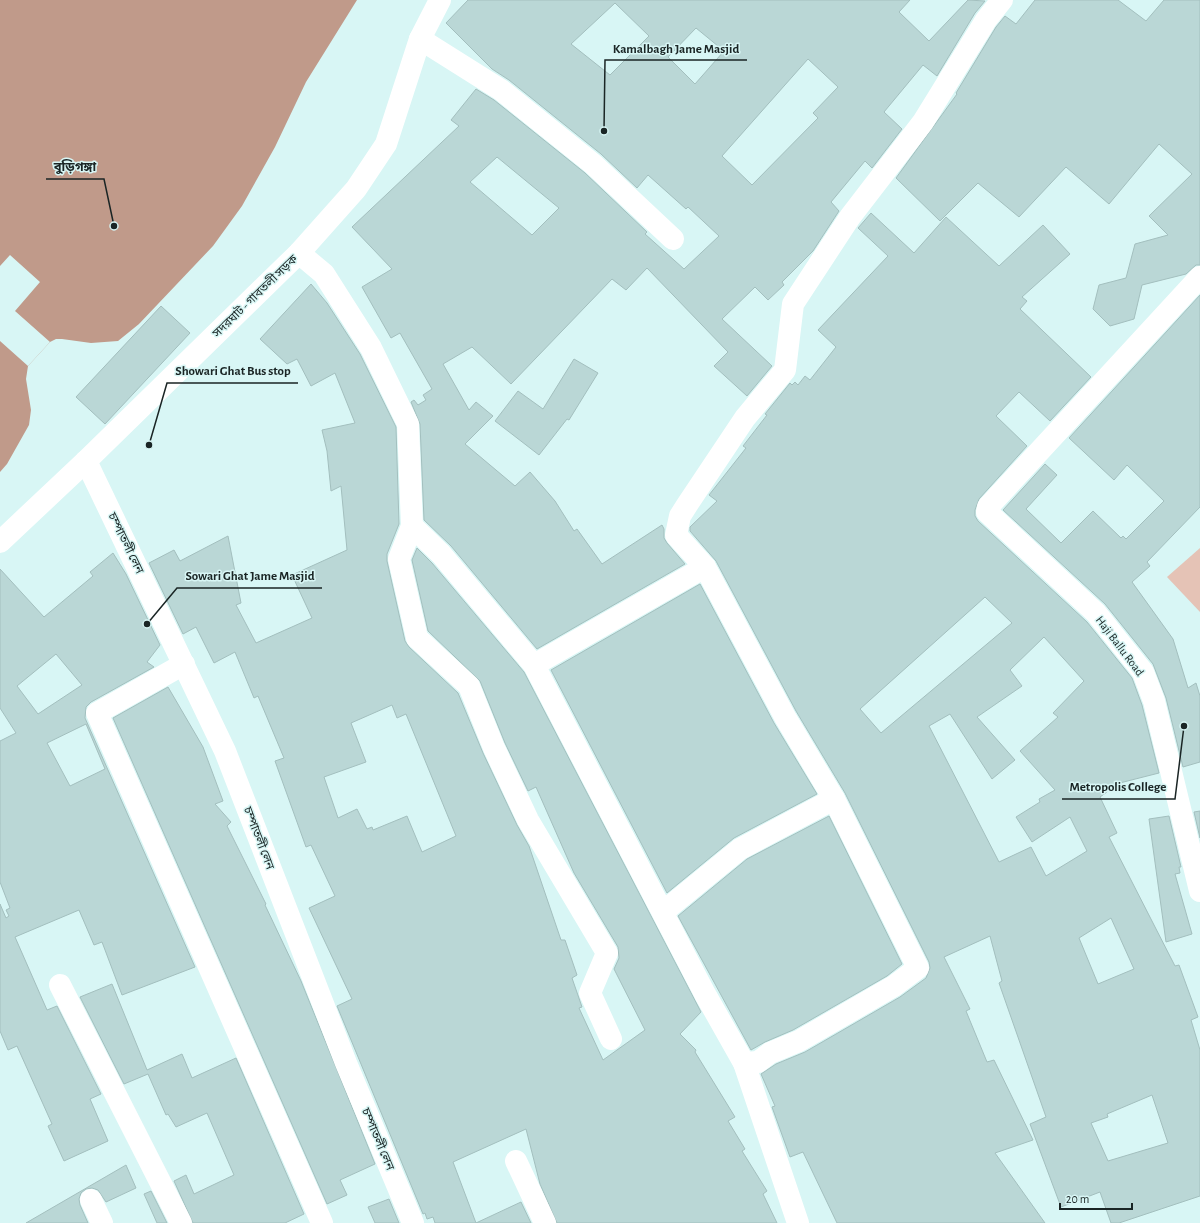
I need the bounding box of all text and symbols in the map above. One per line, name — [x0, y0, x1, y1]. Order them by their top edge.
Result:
callout: Kamalbagh Jame Masjid — [605, 35, 747, 60]
text: Kamalbagh Jame Masjid — [613, 43, 739, 56]
callout: বুড়িগঙ্গা — [46, 154, 104, 179]
text: বুড়িগঙ্গা — [53, 159, 97, 175]
street label: সদরঘাট - গাবতলী সড়ক — [208, 251, 300, 341]
callout: Showari Ghat Bus stop — [167, 358, 298, 383]
text: Showari Ghat Bus stop — [175, 365, 291, 378]
street label: চম্পাতলী লেন — [106, 509, 148, 576]
callout: Sowari Ghat Jame Masjid — [177, 563, 322, 588]
text: Sowari Ghat Jame Masjid — [186, 570, 315, 583]
street label: Haji Ballu Road — [1093, 614, 1146, 679]
callout: Metropolis College — [1062, 774, 1175, 799]
text: Metropolis College — [1070, 781, 1166, 794]
street label: চম্পাতলী লেন — [241, 803, 279, 872]
street label: চম্পাতলী লেন — [359, 1104, 399, 1173]
scale bar — [1060, 1185, 1132, 1211]
text: 20 m — [1066, 1193, 1089, 1205]

